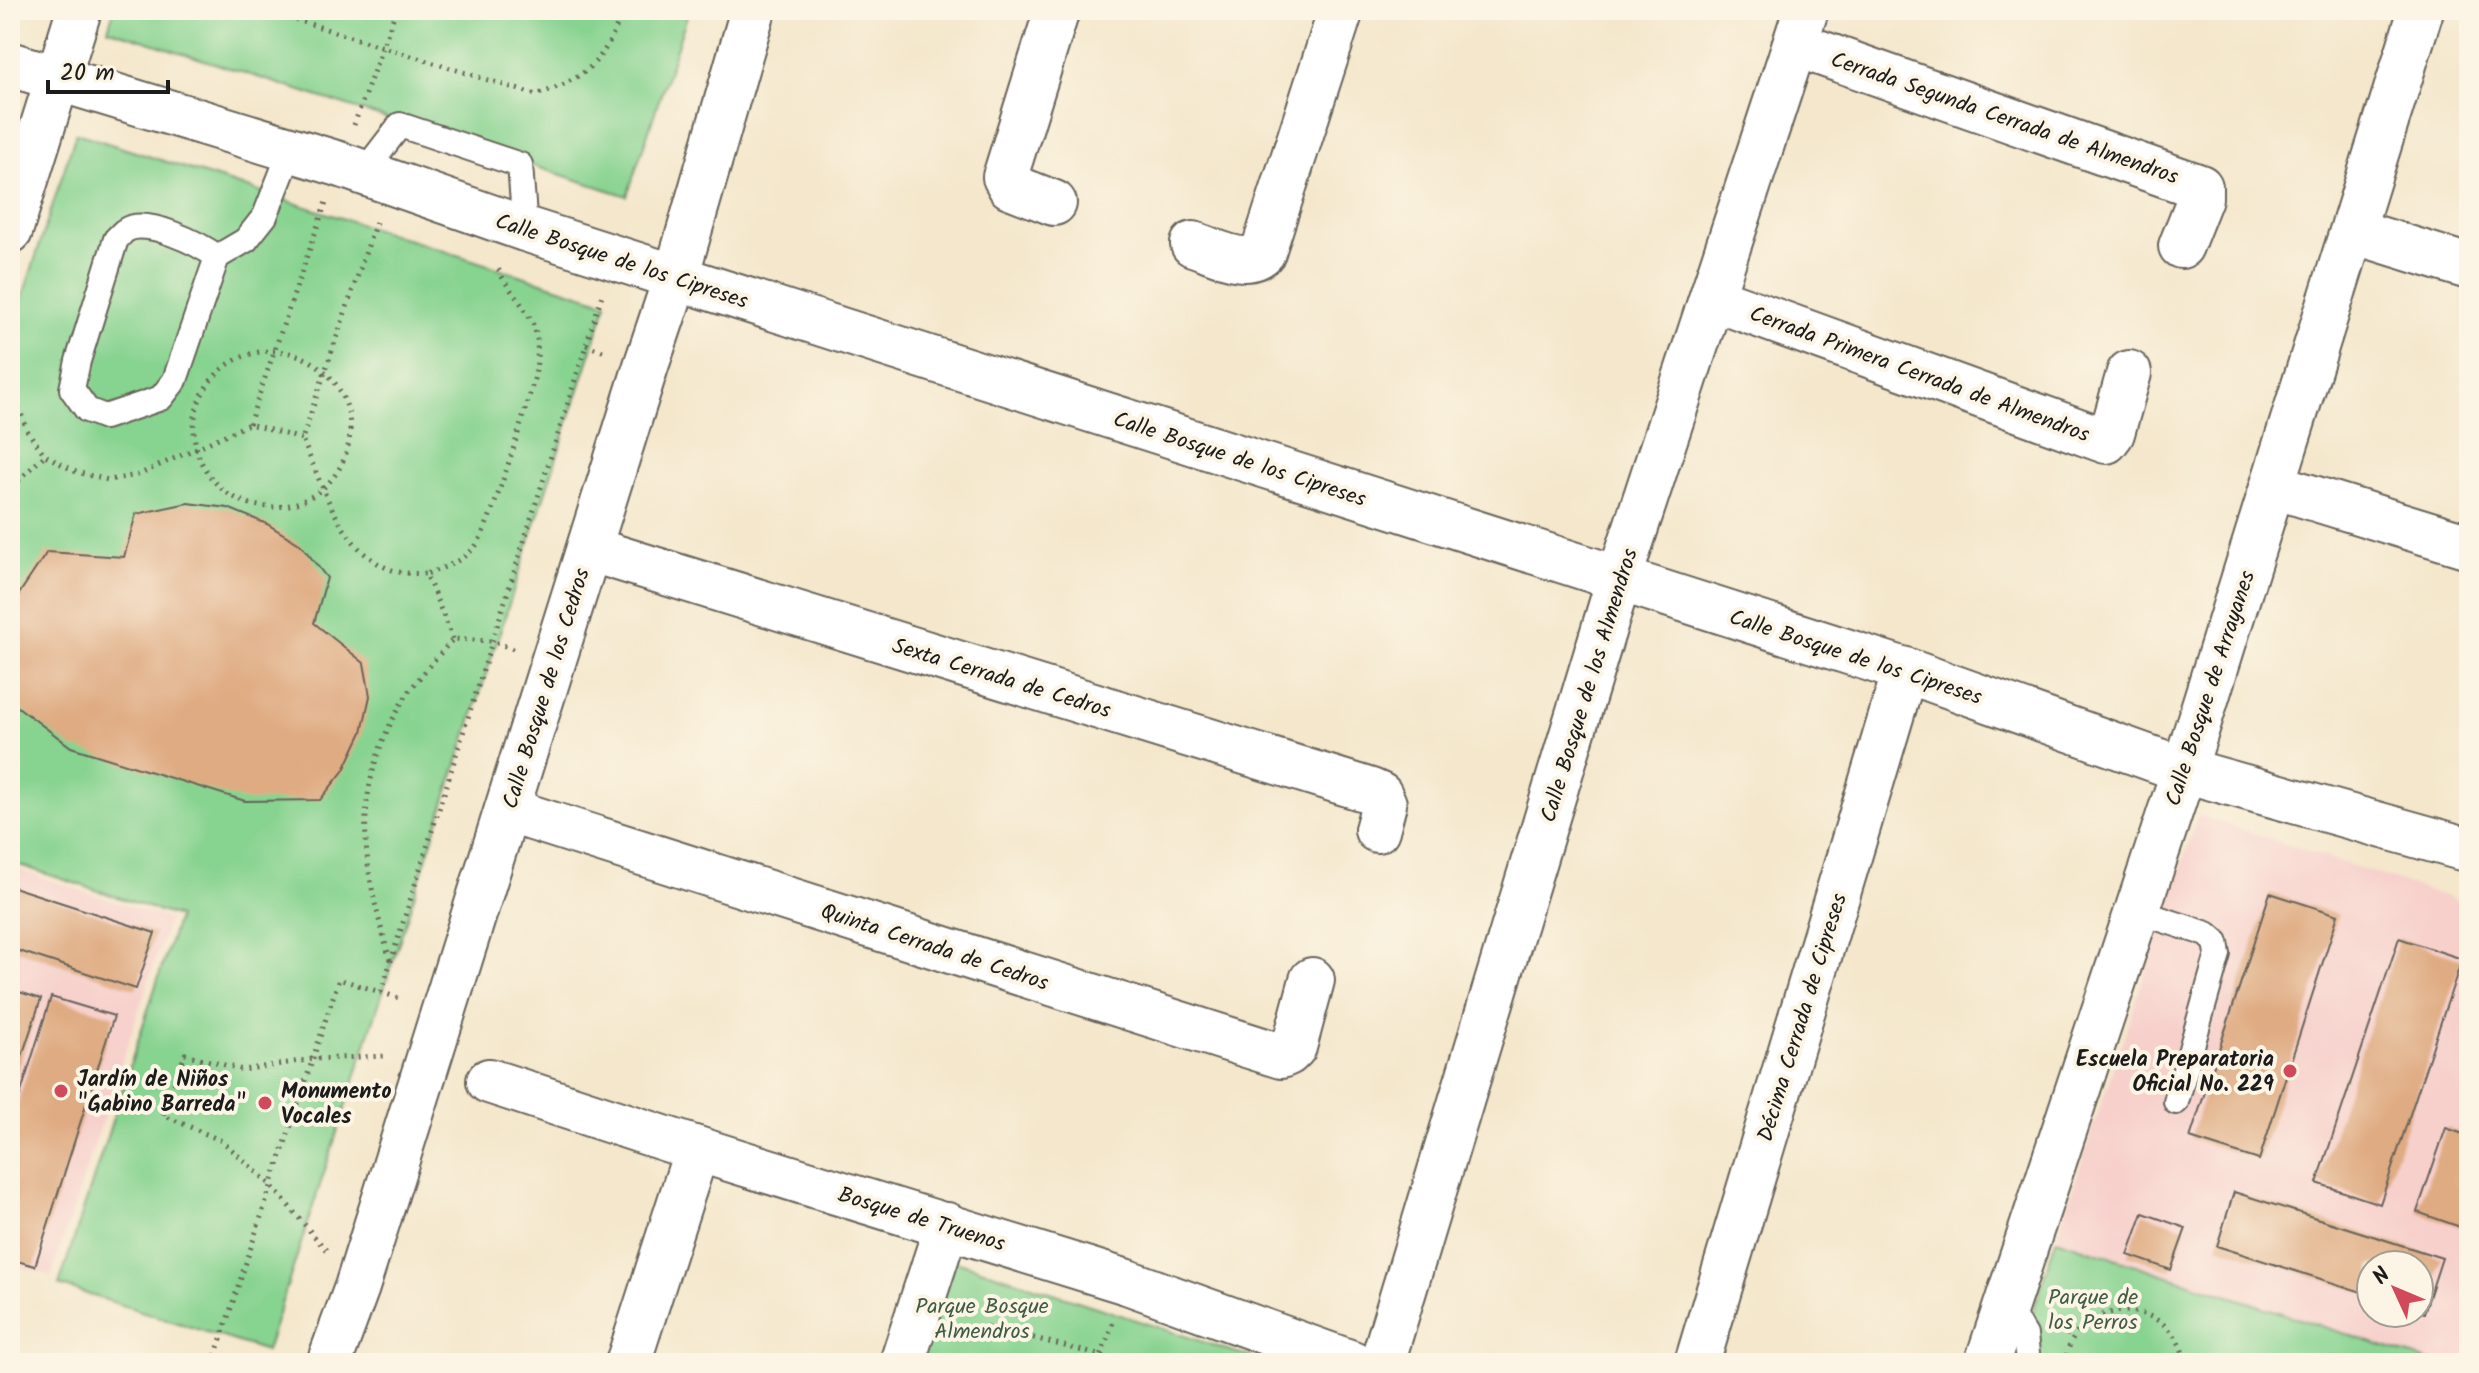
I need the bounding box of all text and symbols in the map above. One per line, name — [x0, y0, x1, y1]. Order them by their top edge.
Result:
street label: Cerrada Segunda Cerrada de Almendros — [1826, 43, 2183, 196]
scale bar — [48, 44, 168, 94]
text: 20 m — [60, 54, 115, 93]
street label: Calle Bosque de los Cipreses — [490, 205, 753, 320]
street label: Cerrada Primera Cerrada de Almendros — [1744, 297, 2095, 454]
street label: Calle Bosque de los Cipreses — [1108, 403, 1371, 518]
street label: Calle Bosque de los Almendros — [1532, 544, 1649, 827]
street label: Calle Bosque de los Cedros — [494, 563, 601, 813]
street label: Calle Bosque de Arrayanes — [2157, 566, 2266, 811]
street label: Calle Bosque de los Cipreses — [1724, 601, 1987, 716]
street label: Sexta Cerrada de Cedros — [888, 629, 1116, 730]
street label: Décima Cerrada de Cipreses — [1749, 889, 1858, 1146]
street label: Quinta Cerrada de Cedros — [816, 895, 1053, 1002]
place label: Escuela Preparatoria Oficial No. 229 — [2076, 1043, 2274, 1103]
marker: Escuela Preparatoria Oficial No. 229 — [2281, 1062, 2299, 1080]
place label: Jardín de Niños "Gabino Barreda" — [77, 1063, 246, 1123]
place label: Monumento Vocales — [281, 1075, 391, 1135]
marker: Jardín de Niños "Gabino Barreda" — [52, 1082, 70, 1100]
marker: Monumento Vocales — [256, 1094, 274, 1112]
street label: Bosque de Truenos — [833, 1178, 1010, 1263]
north arrow — [2355, 1249, 2435, 1329]
text: N — [2365, 1260, 2400, 1294]
park label: Parque de los Perros — [2048, 1281, 2138, 1341]
park label: Parque Bosque Almendros — [915, 1290, 1049, 1350]

